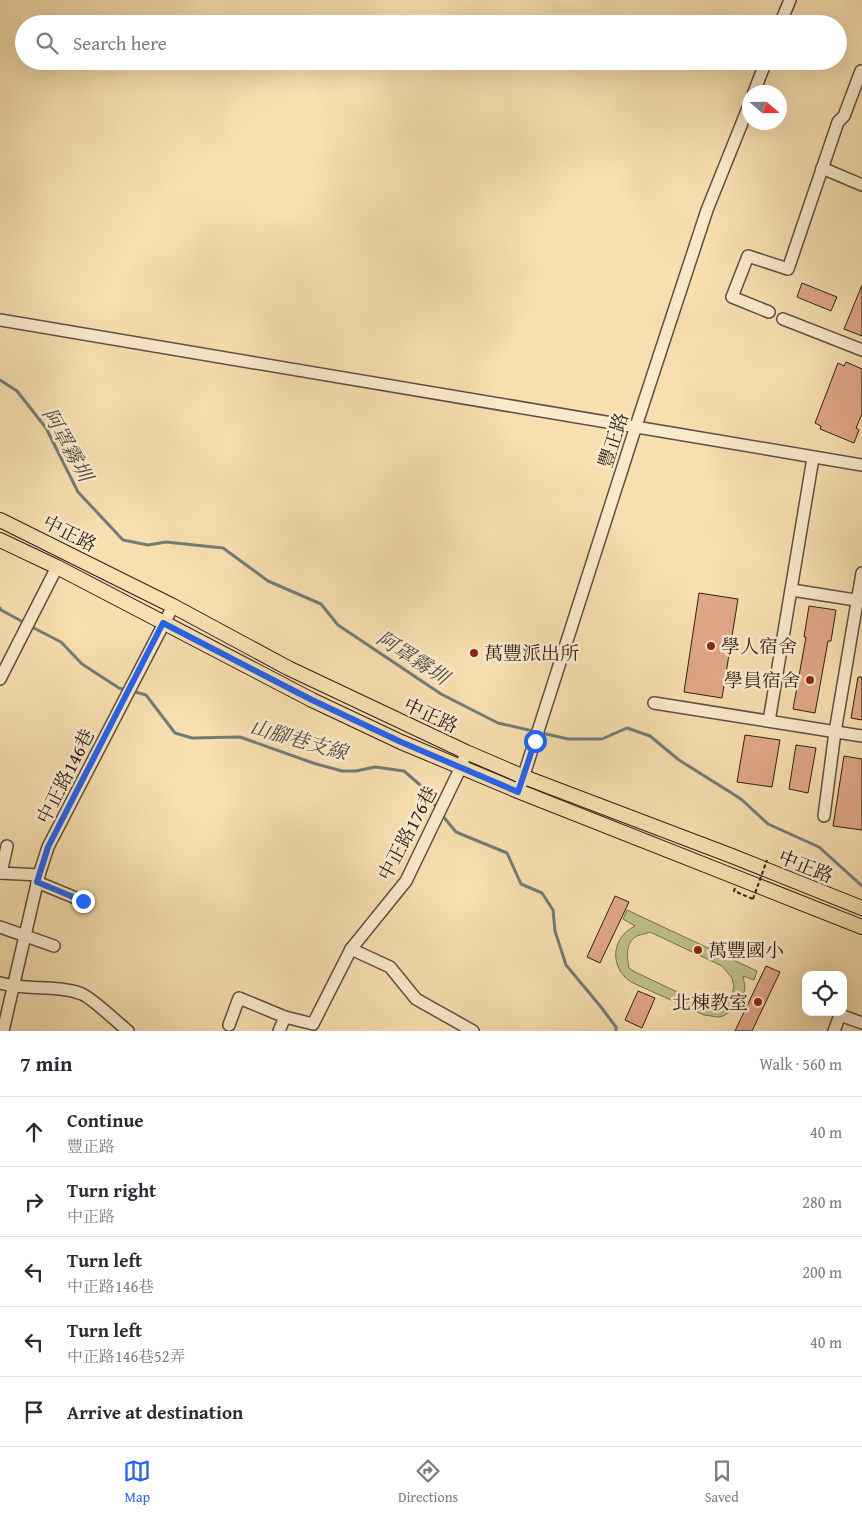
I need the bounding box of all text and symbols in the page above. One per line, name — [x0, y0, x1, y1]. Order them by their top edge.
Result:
search box — [15, 15, 847, 70]
icon: search — [33, 29, 61, 57]
text: Search here — [73, 29, 167, 57]
north arrow — [742, 85, 787, 130]
water label: 阿罩霧圳 — [36, 402, 102, 489]
street label: 豐正路 — [591, 409, 635, 471]
street label: 中正路 — [38, 508, 102, 558]
water label: 阿罩霧圳 — [372, 623, 457, 693]
place label: 學人宿舍 — [721, 632, 797, 660]
place label: 萬豐派出所 — [484, 639, 579, 667]
marker: 學人宿舍 — [705, 640, 717, 652]
marker: 萬豐派出所 — [468, 647, 480, 659]
place label: 學員宿舍 — [724, 666, 800, 694]
marker: 學員宿舍 — [804, 674, 816, 686]
street label: 中正路 — [399, 690, 463, 740]
water label: 山腳巷支線 — [247, 711, 353, 767]
street label: 中正路146巷 — [29, 724, 101, 828]
route start — [524, 730, 547, 753]
street label: 中正路176巷 — [370, 781, 444, 885]
street label: 中正路 — [774, 842, 838, 890]
route end — [72, 890, 95, 913]
place label: 萬豐國小 — [708, 936, 784, 964]
marker: 萬豐國小 — [692, 944, 704, 956]
map controls — [802, 971, 847, 1016]
button: locate — [802, 971, 847, 1016]
place label: 北棟教室 — [672, 988, 748, 1016]
marker: 北棟教室 — [752, 996, 764, 1008]
text: 7 min — [20, 1048, 72, 1079]
text: Walk · 560 m — [759, 1052, 842, 1076]
text: Continue — [67, 1106, 144, 1134]
icon: ahead — [20, 1118, 48, 1146]
text: 40 m — [810, 1120, 842, 1144]
text: 豐正路 — [67, 1134, 115, 1158]
text: Turn right — [67, 1176, 156, 1204]
icon: right — [20, 1188, 48, 1216]
text: 280 m — [802, 1190, 842, 1214]
text: 中正路 — [67, 1204, 115, 1228]
text: Turn left — [67, 1246, 142, 1274]
icon: left — [20, 1258, 48, 1286]
text: 200 m — [802, 1260, 842, 1284]
text: 中正路146巷 — [67, 1274, 154, 1298]
text: Turn left — [67, 1316, 142, 1344]
icon: left — [20, 1328, 48, 1356]
text: 40 m — [810, 1330, 842, 1354]
text: 中正路146巷52弄 — [67, 1344, 186, 1368]
icon: arrive — [20, 1398, 48, 1426]
text: Arrive at destination — [67, 1398, 243, 1426]
tab: Map — [123, 1457, 151, 1507]
tab: Directions — [398, 1457, 458, 1507]
tab: Saved — [705, 1457, 739, 1507]

